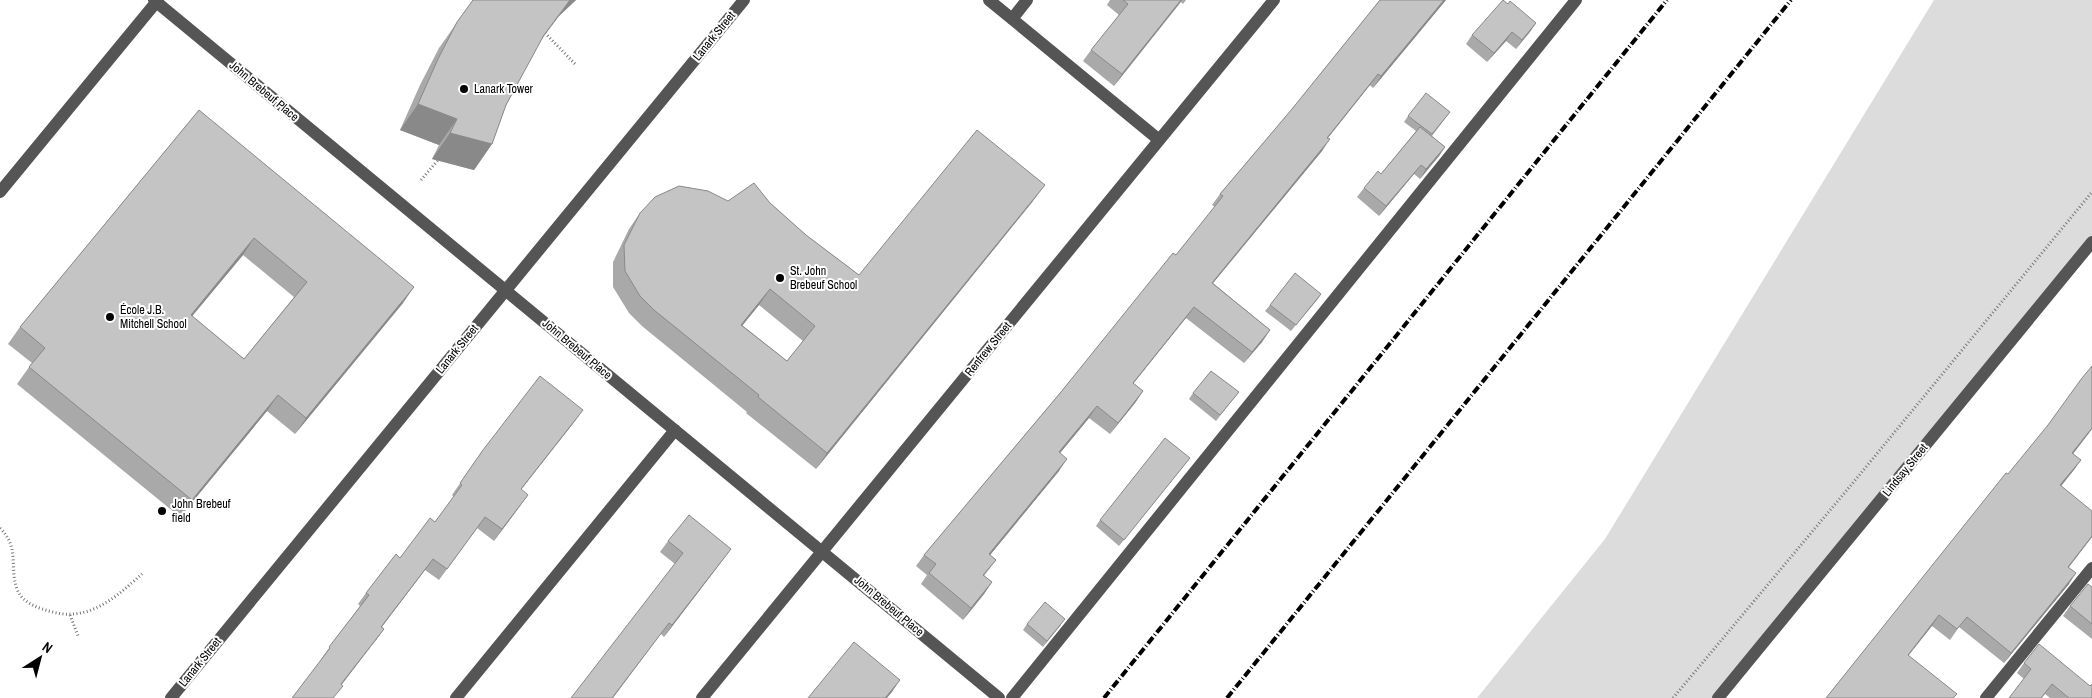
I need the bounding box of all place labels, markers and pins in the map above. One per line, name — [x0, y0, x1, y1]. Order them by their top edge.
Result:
place label: Lanark Tower — [474, 81, 534, 97]
marker: Lanark Tower — [458, 83, 470, 95]
place label: St. John Brebeuf School — [790, 263, 857, 293]
marker: St. John Brebeuf School — [774, 272, 786, 284]
place label: École J.B. Mitchell School — [120, 302, 187, 332]
marker: École J.B. Mitchell School — [104, 311, 116, 323]
place label: John Brebeuf field — [172, 496, 231, 526]
marker: John Brebeuf field — [156, 505, 168, 517]

